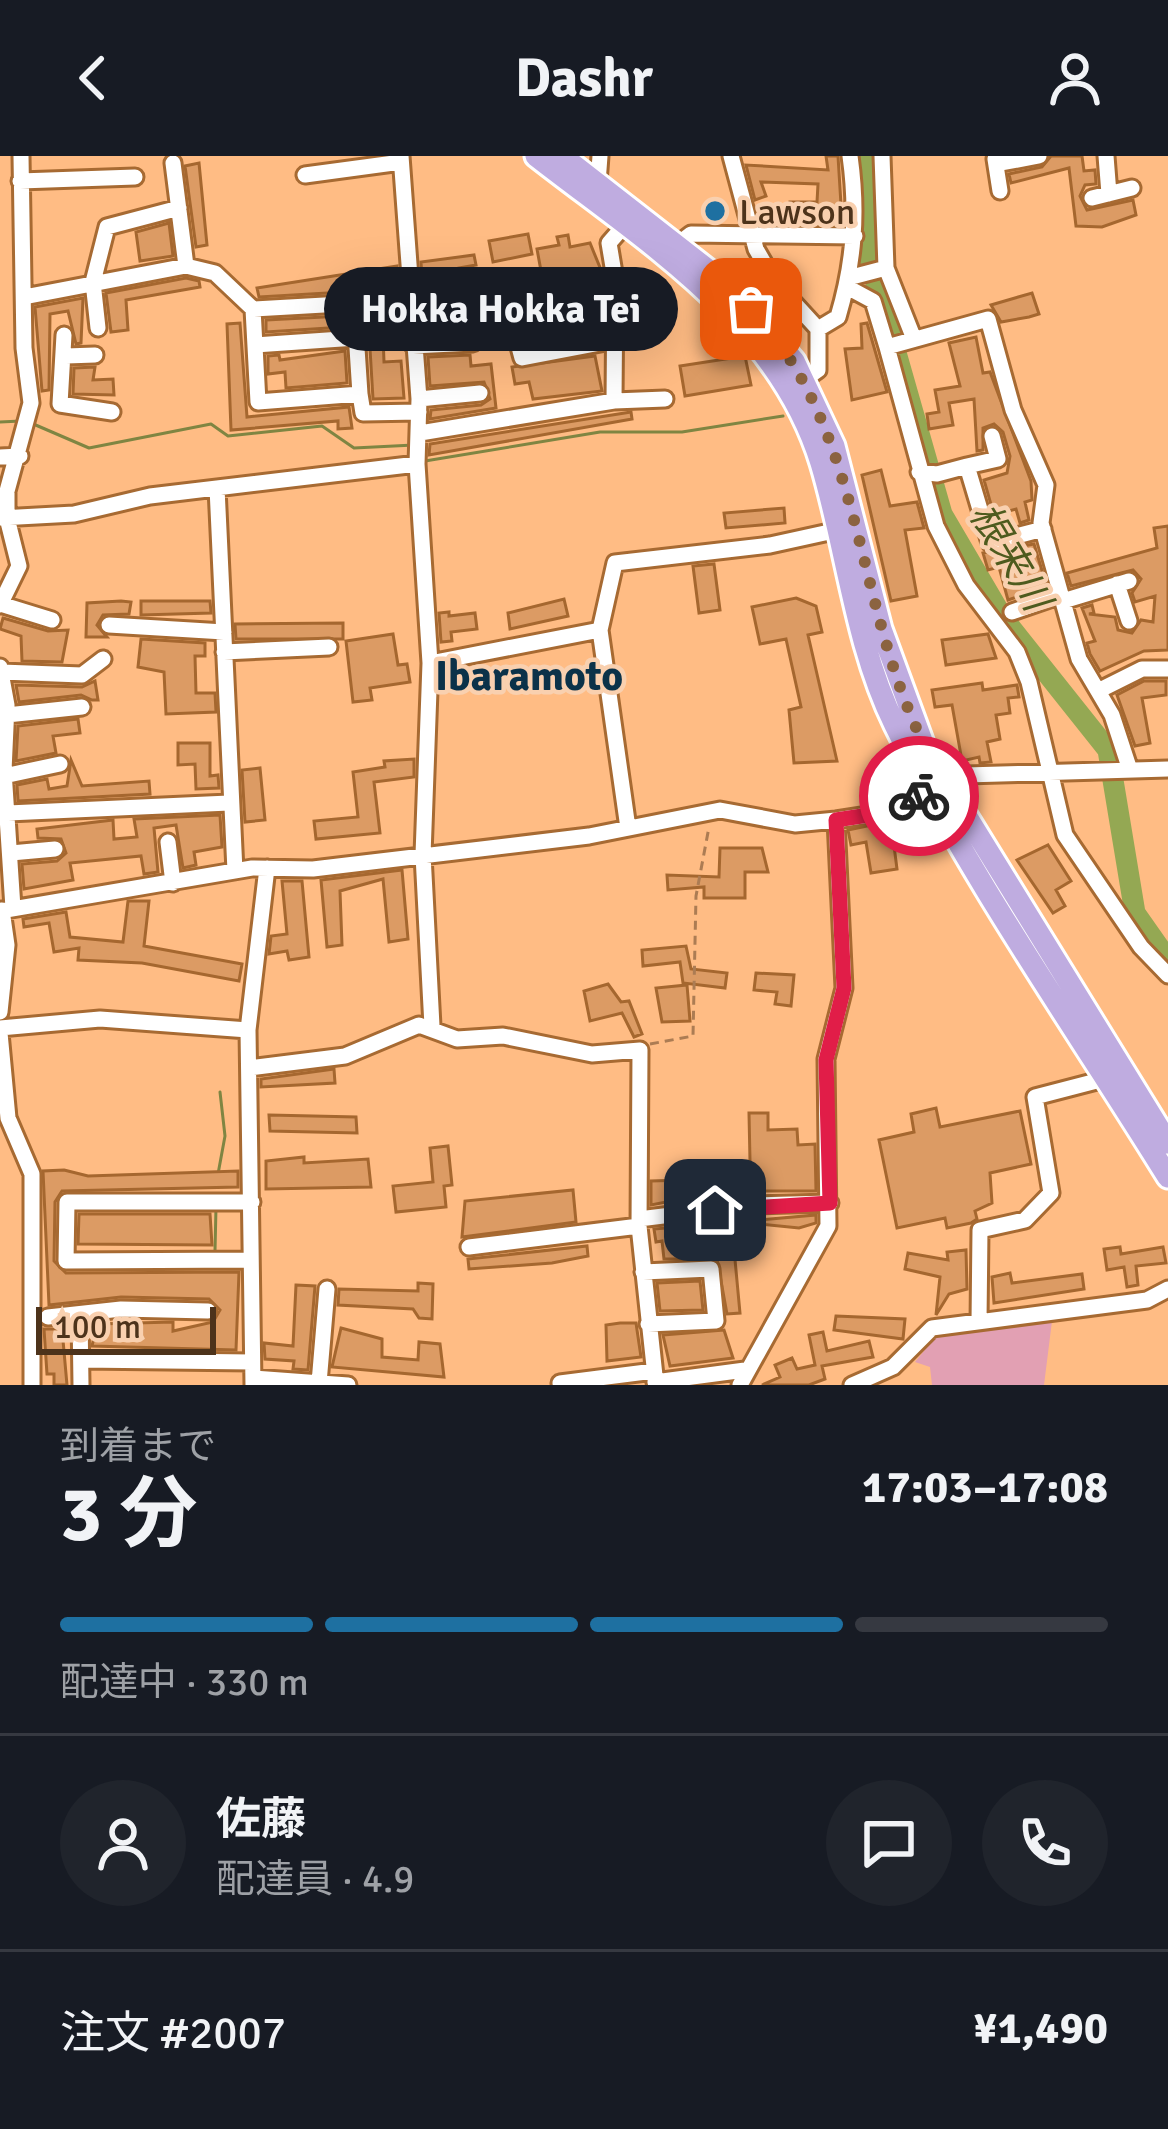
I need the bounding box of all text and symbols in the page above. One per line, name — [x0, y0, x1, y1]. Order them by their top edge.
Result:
icon: back — [60, 45, 126, 111]
text: Dashr — [515, 45, 653, 112]
icon: person — [1042, 45, 1108, 111]
place label: Lawson — [739, 190, 855, 235]
marker: Lawson — [702, 198, 728, 224]
pin — [700, 258, 802, 360]
callout: Hokka Hokka Tei — [325, 267, 679, 351]
icon: bag — [718, 276, 784, 342]
text: Hokka Hokka Tei — [361, 285, 641, 333]
water label: 根来川 — [959, 494, 1063, 622]
district label: Ibaramoto — [435, 651, 623, 702]
courier — [859, 736, 979, 856]
icon: bike — [886, 763, 952, 829]
pin — [664, 1159, 766, 1261]
icon: home — [682, 1177, 748, 1243]
scale bar — [36, 1301, 216, 1354]
text: 100 m — [54, 1307, 141, 1348]
text: 到着まで — [60, 1422, 216, 1470]
text: 17:03–17:08 — [862, 1460, 1108, 1515]
text: 3 分 — [60, 1467, 197, 1563]
text: 配達中 · 330 m — [60, 1658, 309, 1706]
button: person — [60, 1780, 186, 1906]
button: chat — [826, 1780, 952, 1906]
button: phone — [982, 1780, 1108, 1906]
text: 佐藤 — [216, 1792, 306, 1847]
text: 配達員 · 4.9 — [216, 1855, 414, 1903]
text: ¥1,490 — [973, 2001, 1108, 2056]
text: 注文 #2007 — [60, 2006, 286, 2061]

